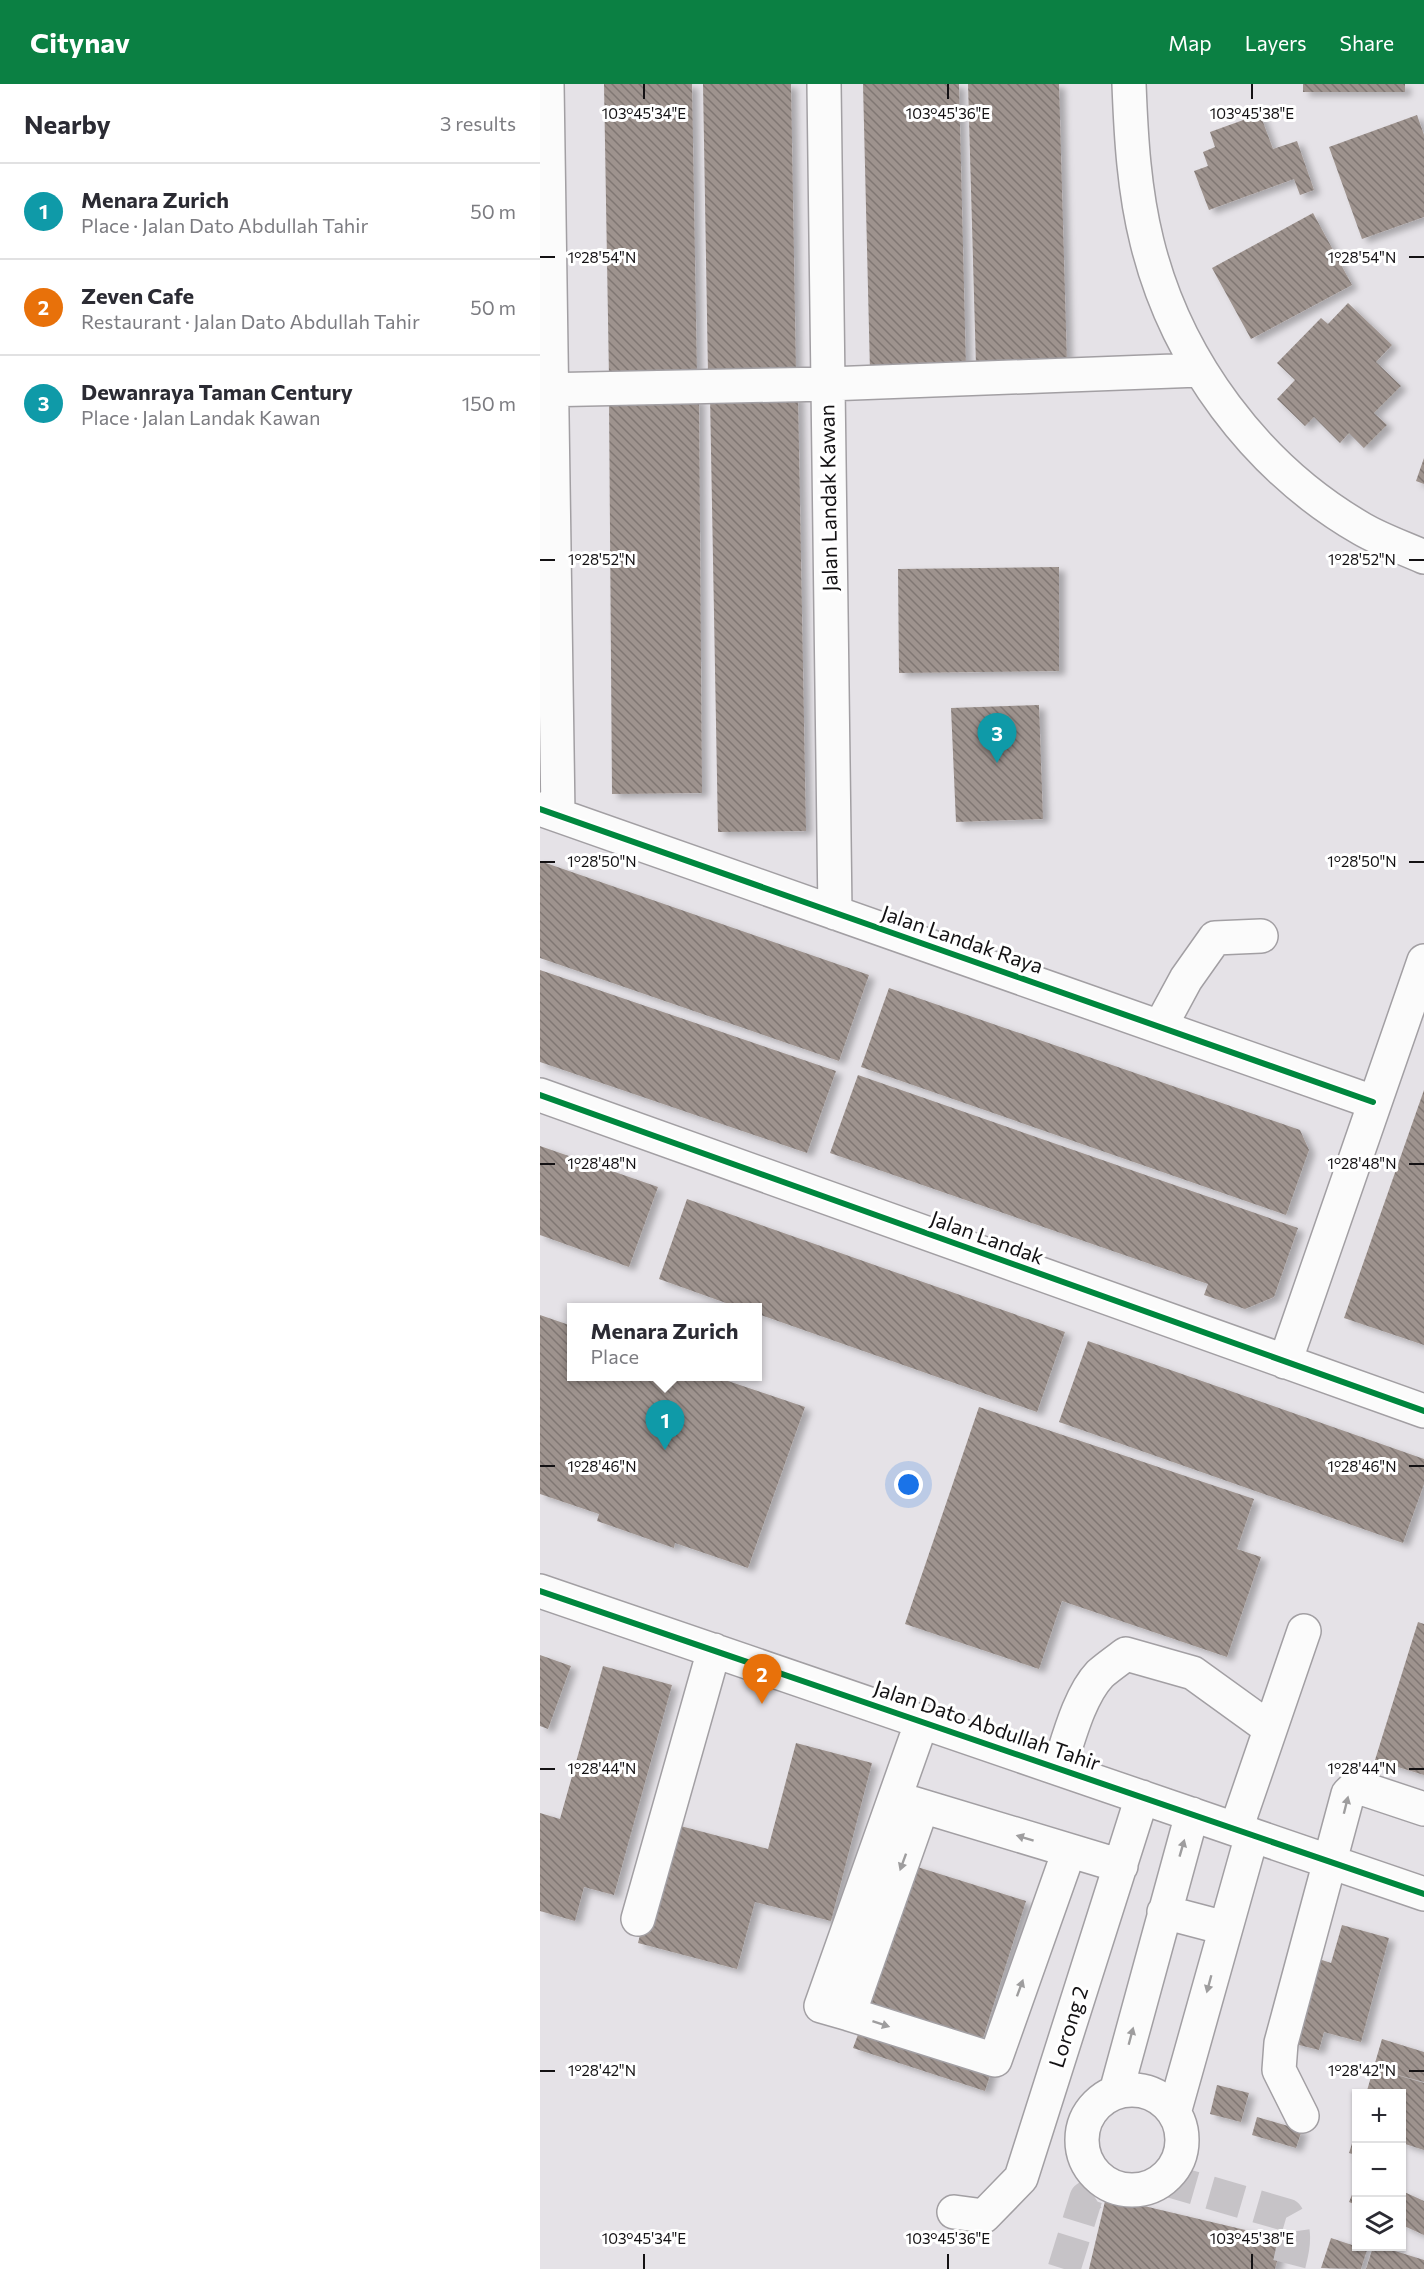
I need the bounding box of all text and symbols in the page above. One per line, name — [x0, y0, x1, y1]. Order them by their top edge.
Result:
text: Citynav — [30, 25, 130, 59]
text: Map — [1168, 30, 1212, 55]
text: Layers — [1245, 30, 1307, 55]
text: Share — [1340, 30, 1394, 55]
text: 103°45'34"E — [602, 104, 686, 122]
text: 103°45'36"E — [906, 104, 990, 122]
text: 103°45'38"E — [1210, 104, 1294, 122]
text: Nearby — [24, 108, 111, 139]
text: 3 results — [440, 111, 516, 135]
text: Menara Zurich — [81, 186, 229, 213]
text: 1 — [39, 199, 48, 223]
text: 50 m — [470, 199, 516, 223]
text: Place · Jalan Dato Abdullah Tahir — [81, 213, 368, 237]
text: 1°28'54"N — [568, 248, 636, 266]
text: 1°28'54"N — [1328, 248, 1396, 266]
text: Zeven Cafe — [81, 282, 194, 309]
text: 2 — [38, 295, 49, 319]
text: 50 m — [470, 295, 516, 319]
text: Restaurant · Jalan Dato Abdullah Tahir — [81, 309, 420, 333]
text: Dewanraya Taman Century — [81, 378, 353, 405]
text: 3 — [38, 391, 49, 415]
text: 150 m — [462, 391, 516, 415]
street label: Jalan Landak Kawan — [813, 404, 842, 592]
text: Place · Jalan Landak Kawan — [81, 405, 320, 429]
text: 1°28'52"N — [568, 550, 636, 568]
text: 1°28'52"N — [1328, 550, 1396, 568]
pin: 3 — [978, 714, 1016, 763]
text: 1°28'50"N — [567, 852, 637, 870]
text: 1°28'50"N — [1327, 852, 1397, 870]
street label: Jalan Landak Raya — [878, 899, 1047, 978]
text: 1°28'48"N — [568, 1154, 637, 1172]
text: 1°28'48"N — [1328, 1154, 1397, 1172]
street label: Jalan Landak — [927, 1204, 1048, 1269]
popup — [567, 1303, 762, 1381]
text: Menara Zurich — [591, 1317, 738, 1344]
text: Place — [591, 1344, 639, 1368]
pin: 1 — [646, 1400, 684, 1450]
text: 1°28'46"N — [568, 1457, 637, 1475]
text: 1°28'46"N — [1328, 1457, 1397, 1475]
your location — [894, 1470, 923, 1499]
pin: 2 — [742, 1654, 782, 1704]
street label: Jalan Dato Abdullah Tahir — [871, 1674, 1104, 1775]
text: 1°28'44"N — [568, 1759, 636, 1777]
text: 1°28'44"N — [1328, 1759, 1396, 1777]
one-way arrow — [1341, 1796, 1351, 1814]
one-way arrow — [1016, 1833, 1034, 1842]
one-way arrow — [1178, 1839, 1188, 1857]
one-way arrow — [897, 1853, 907, 1871]
one-way arrow — [1204, 1975, 1214, 1993]
one-way arrow — [1016, 1979, 1026, 1997]
street label: Lorong 2 — [1043, 1983, 1092, 2070]
one-way arrow — [872, 2020, 890, 2029]
one-way arrow — [1126, 2026, 1136, 2045]
text: 1°28'42"N — [568, 2061, 636, 2079]
text: 1°28'42"N — [1328, 2061, 1396, 2079]
map controls — [1352, 2089, 1406, 2251]
button: + — [1352, 2089, 1406, 2143]
button: − — [1352, 2143, 1406, 2197]
button: layers — [1352, 2197, 1406, 2251]
text: 103°45'34"E — [602, 2229, 686, 2247]
text: 103°45'36"E — [906, 2229, 990, 2247]
text: 103°45'38"E — [1210, 2229, 1294, 2247]

